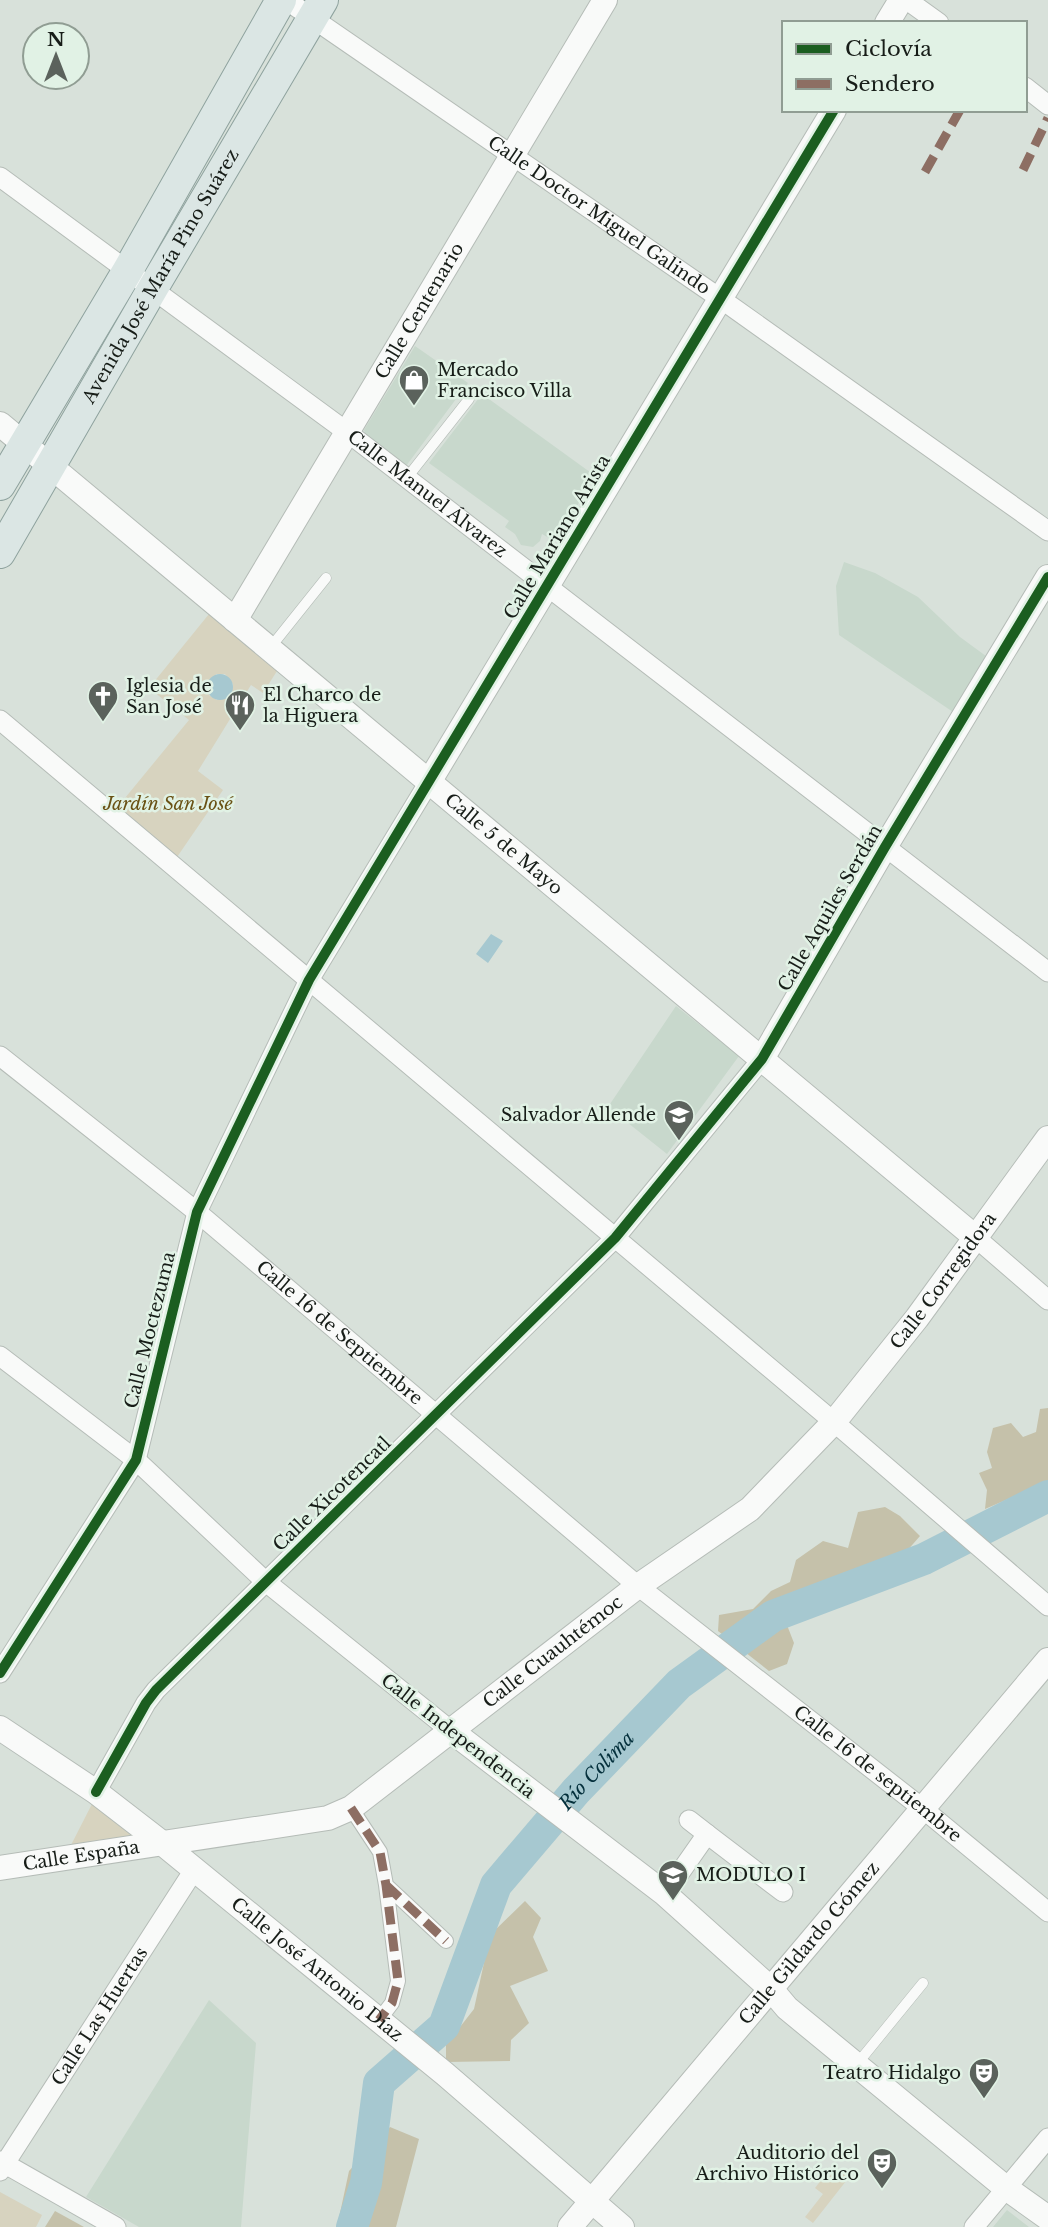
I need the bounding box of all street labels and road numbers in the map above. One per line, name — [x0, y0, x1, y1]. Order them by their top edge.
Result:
street label: Calle Doctor Miguel Galindo — [484, 131, 715, 299]
street label: Avenida José María Pino Suárez — [77, 145, 244, 408]
street label: Calle Centenario — [370, 239, 469, 383]
street label: Calle Manuel Álvarez — [343, 425, 511, 562]
street label: Calle Mariano Arista — [499, 451, 615, 623]
street label: Calle 5 de Mayo — [440, 789, 567, 900]
street label: Calle Aquiles Serdán — [773, 821, 887, 995]
street label: Calle Corregidora — [885, 1208, 1001, 1354]
street label: Calle Moctezuma — [120, 1249, 180, 1411]
street label: Calle 16 de Septiembre — [252, 1256, 427, 1410]
street label: Calle Xicotencatl — [268, 1432, 396, 1556]
street label: Calle Cuauhtémoc — [479, 1591, 627, 1713]
street label: Calle Independencia — [377, 1669, 539, 1803]
street label: Calle 16 de septiembre — [789, 1701, 966, 1847]
street label: Calle España — [21, 1836, 141, 1875]
street label: Calle Gildardo Gómez — [734, 1857, 884, 2029]
street label: Calle José Antonio Díaz — [227, 1893, 408, 2046]
street label: Calle Las Huertas — [47, 1943, 152, 2090]

